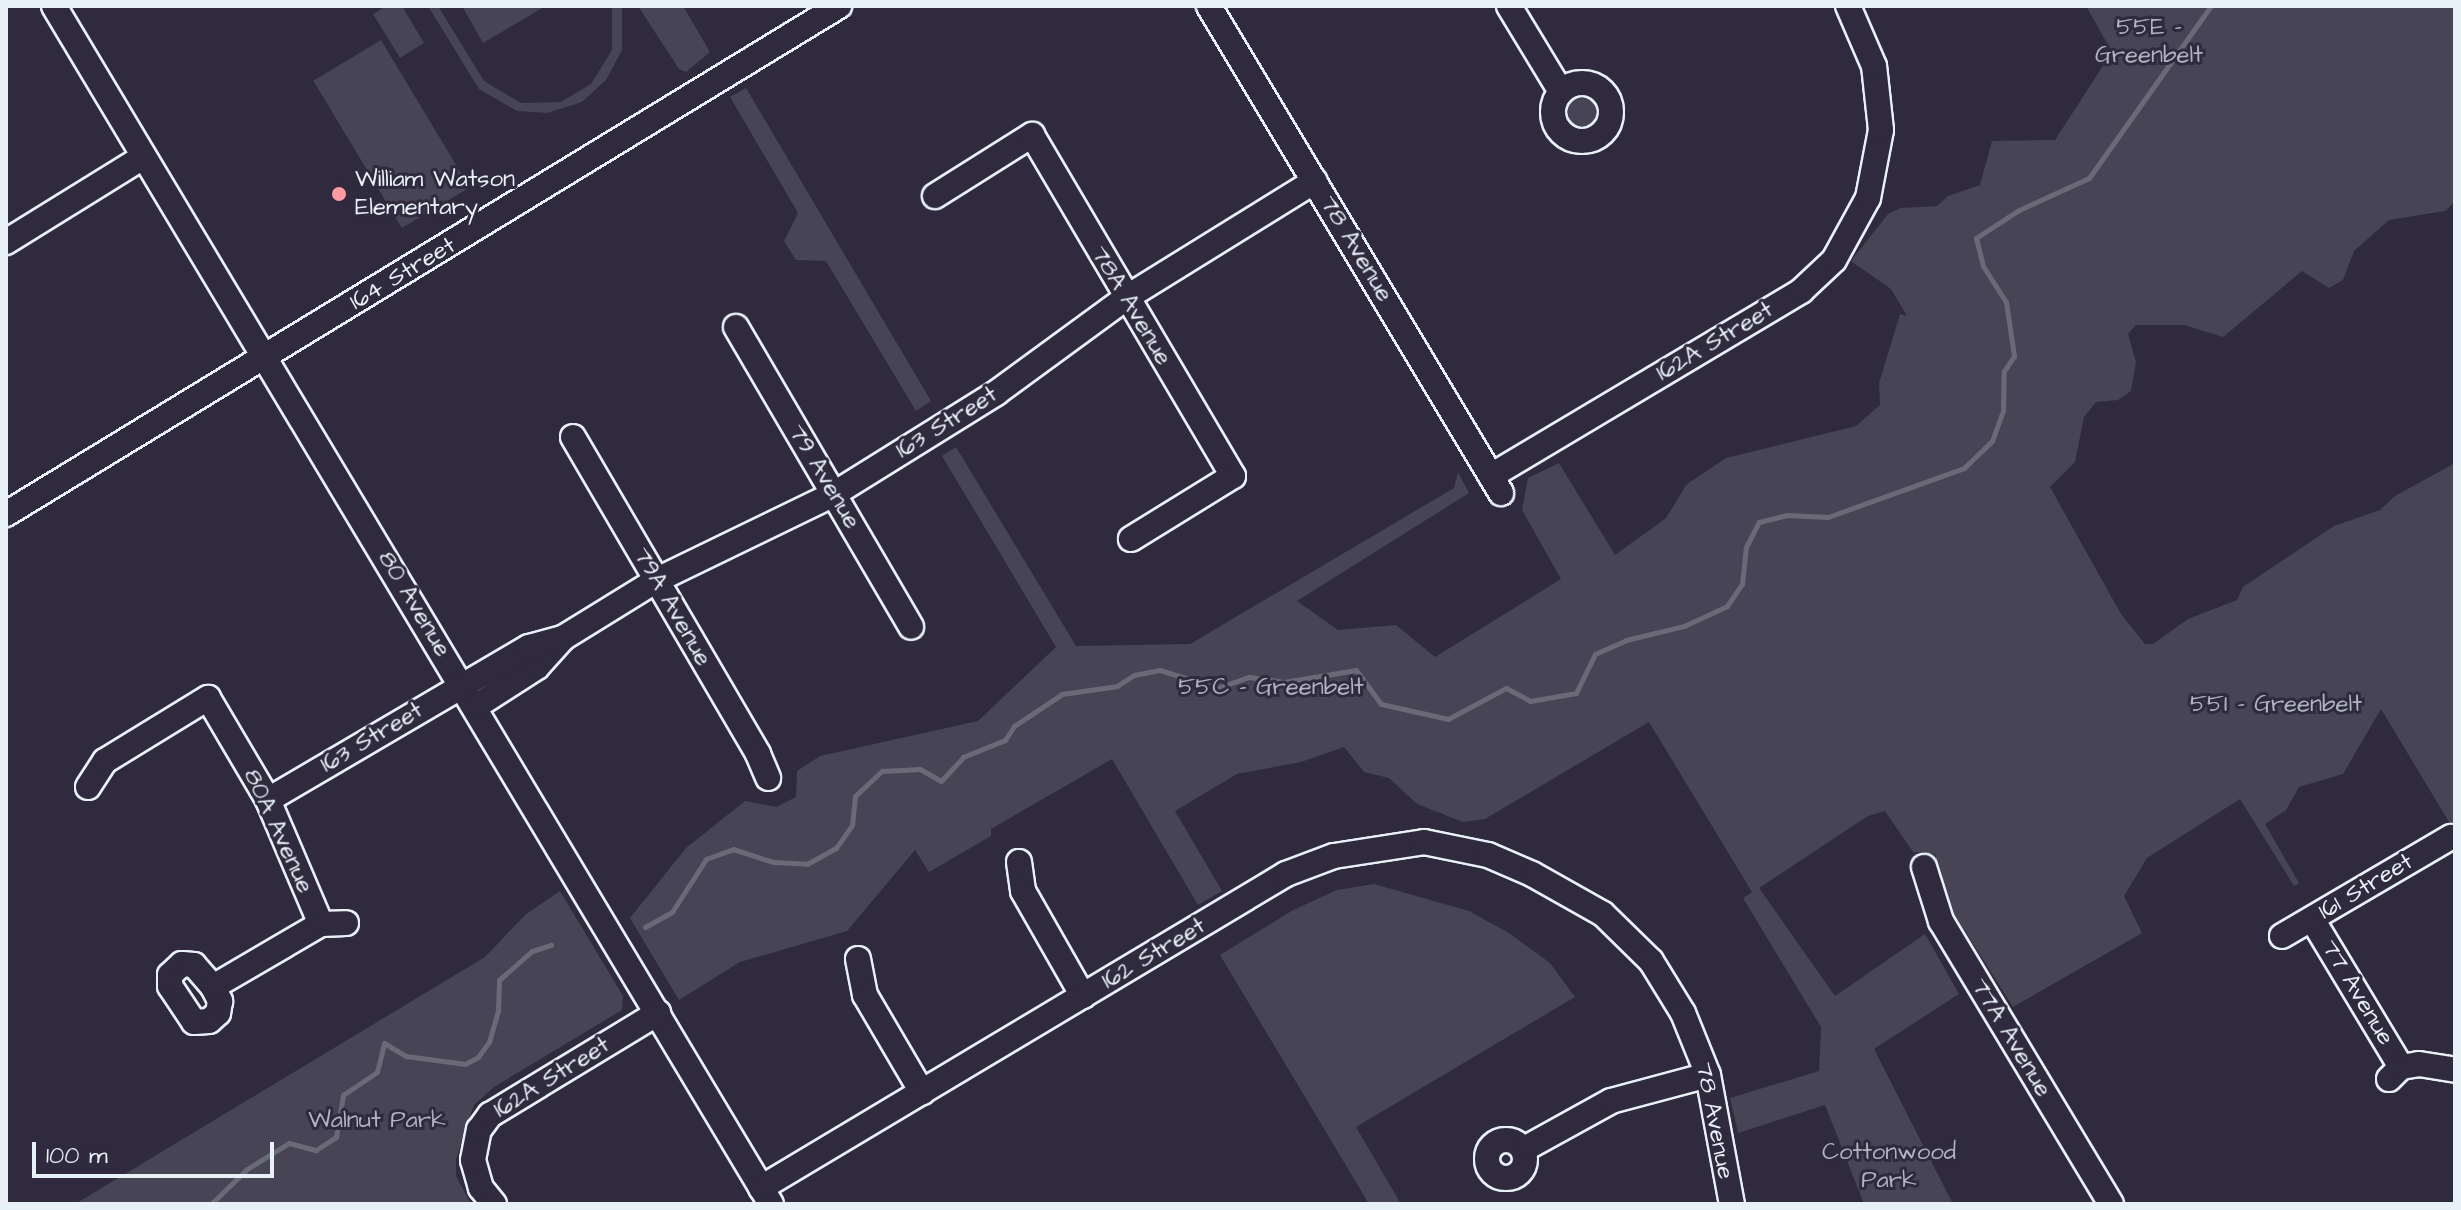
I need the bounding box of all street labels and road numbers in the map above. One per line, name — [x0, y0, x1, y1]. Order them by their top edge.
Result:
street label: 78 Avenue — [1313, 191, 1399, 307]
street label: 164 Street — [345, 231, 461, 317]
street label: 78A Avenue — [1084, 241, 1178, 371]
street label: 162A Street — [1651, 296, 1779, 388]
street label: 163 Street — [891, 381, 1003, 465]
street label: 79 Avenue — [782, 420, 866, 534]
street label: 79A Avenue — [627, 543, 717, 671]
street label: 80 Avenue — [371, 546, 457, 662]
street label: 163 Street — [316, 696, 428, 780]
street label: 80A Avenue — [237, 764, 319, 898]
street label: 161 Street — [2314, 848, 2418, 926]
street label: 162 Street — [1097, 912, 1211, 996]
street label: 77 Avenue — [2314, 935, 2400, 1051]
street label: 77A Avenue — [1965, 974, 2057, 1102]
street label: 162A Street — [489, 1031, 615, 1125]
street label: 78 Avenue — [1689, 1060, 1739, 1182]

